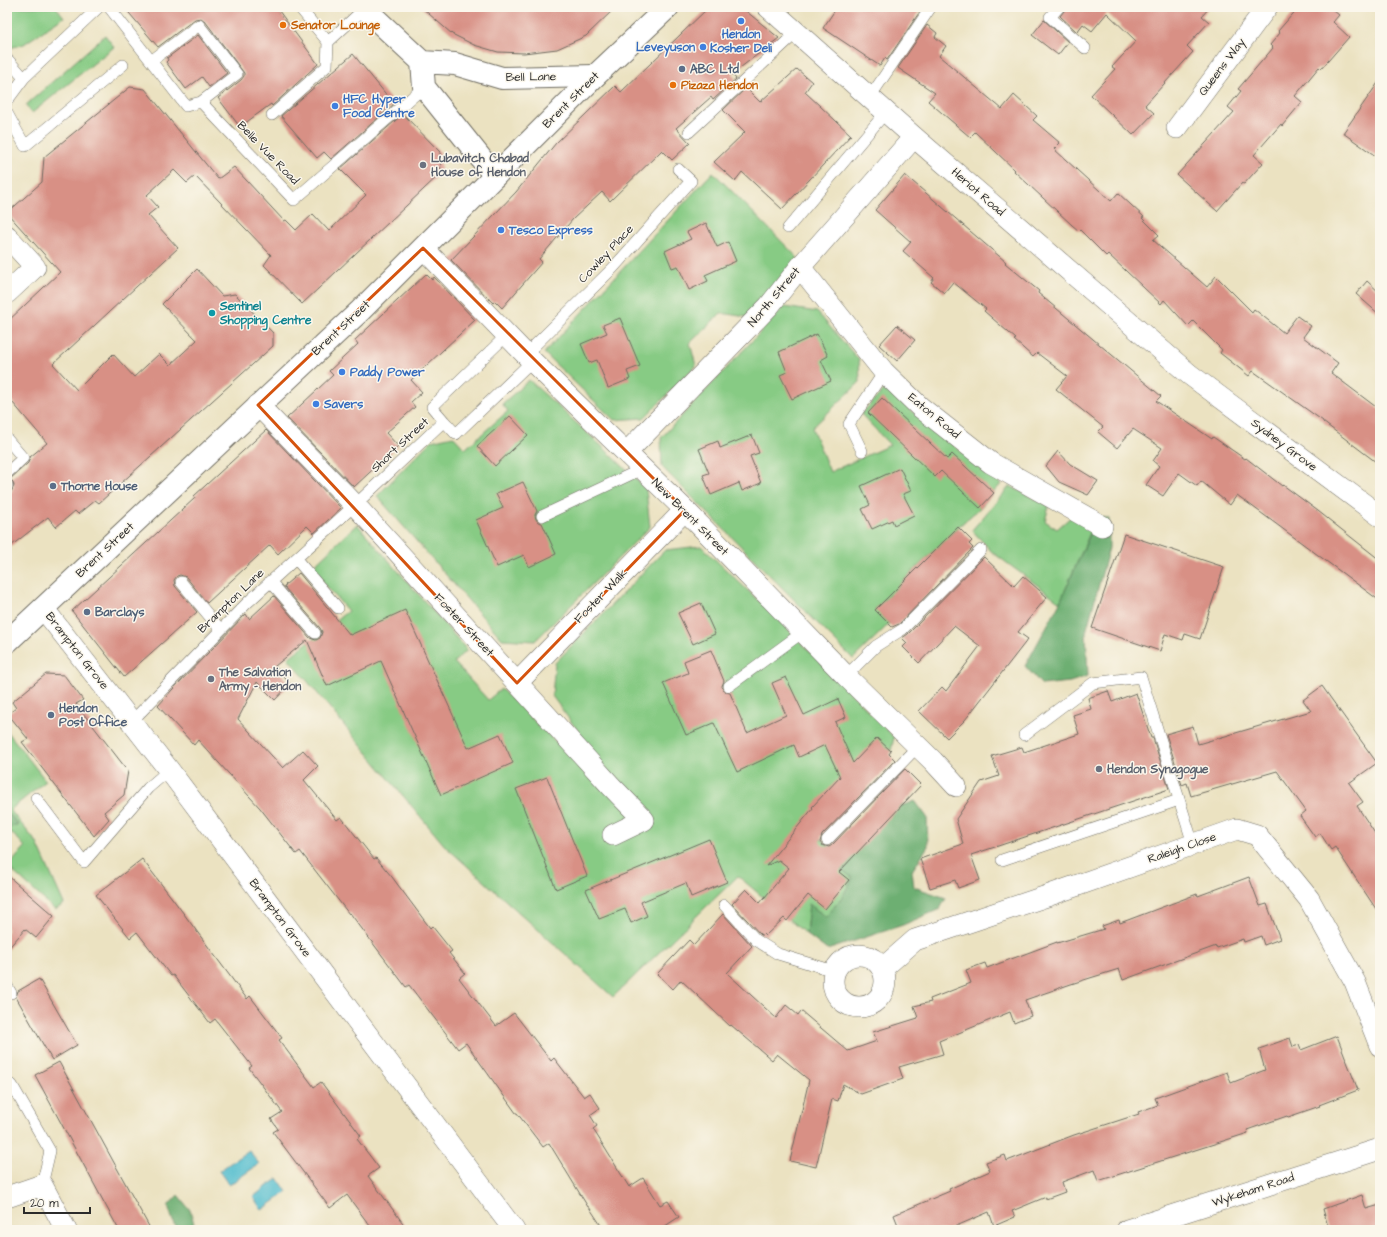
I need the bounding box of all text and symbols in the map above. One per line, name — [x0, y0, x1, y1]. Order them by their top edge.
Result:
marker: Hendon Kosher Deli — [736, 16, 746, 26]
place label: Senator Lounge — [290, 17, 381, 36]
marker: Senator Lounge — [278, 20, 288, 30]
place label: Hendon Kosher Deli — [710, 26, 772, 57]
street label: Queens Way — [1195, 34, 1250, 100]
place label: Leveyuson — [636, 39, 695, 57]
marker: Leveyuson — [698, 42, 708, 52]
place label: ABC Ltd — [690, 61, 740, 78]
marker: ABC Ltd — [677, 64, 687, 74]
street label: Bell Lane — [506, 68, 557, 86]
street label: Brent Street — [539, 68, 603, 132]
place label: Pizaza Hendon — [681, 77, 758, 94]
marker: Pizaza Hendon — [668, 80, 678, 90]
place label: HFC Hyper Food Centre — [343, 91, 415, 122]
marker: HFC Hyper Food Centre — [330, 101, 340, 111]
street label: Belle Vue Road — [233, 117, 303, 189]
place label: Lubavitch Chabad House of Hendon — [431, 150, 530, 181]
marker: Lubavitch Chabad House of Hendon — [418, 160, 428, 170]
street label: Heriot Road — [947, 164, 1009, 220]
street label: Cowley Place — [574, 221, 639, 288]
place label: Tesco Express — [508, 222, 593, 240]
marker: Tesco Express — [496, 225, 506, 235]
street label: North Street — [744, 263, 804, 331]
street label: Brent Street — [308, 296, 374, 360]
place label: Sentinel Shopping Centre — [219, 298, 312, 331]
marker: Sentinel Shopping Centre — [207, 308, 217, 318]
place label: Paddy Power — [350, 364, 425, 382]
marker: Paddy Power — [337, 367, 347, 377]
street label: Eaton Road — [904, 389, 964, 443]
place label: Savers — [323, 396, 363, 413]
marker: Savers — [311, 399, 321, 409]
street label: Short Street — [367, 414, 433, 476]
street label: Sydney Grove — [1247, 415, 1321, 477]
street label: New Brent Street — [648, 475, 732, 559]
place label: Thorne House — [60, 478, 138, 495]
marker: Thorne House — [48, 481, 58, 491]
street label: Brent Street — [72, 518, 138, 582]
street label: Brampton Lane — [194, 564, 268, 637]
street label: Foster Walk — [570, 564, 632, 627]
street label: Foster Street — [430, 590, 498, 660]
place label: Barclays — [95, 604, 144, 622]
marker: Barclays — [82, 607, 92, 617]
street label: Brampton Grove — [41, 609, 113, 694]
place label: The Salvation Army - Hendon — [218, 664, 301, 696]
marker: The Salvation Army - Hendon — [206, 674, 216, 684]
place label: Hendon Post Office — [59, 700, 128, 731]
marker: Hendon Post Office — [46, 710, 56, 720]
place label: Hendon Synagogue — [1107, 761, 1209, 780]
marker: Hendon Synagogue — [1094, 764, 1104, 774]
street label: Raleigh Close — [1145, 828, 1219, 869]
street label: Brampton Grove — [245, 875, 315, 961]
street label: Wykeham Road — [1210, 1169, 1297, 1212]
scale bar — [24, 1189, 90, 1215]
text: 20 m — [30, 1195, 59, 1212]

